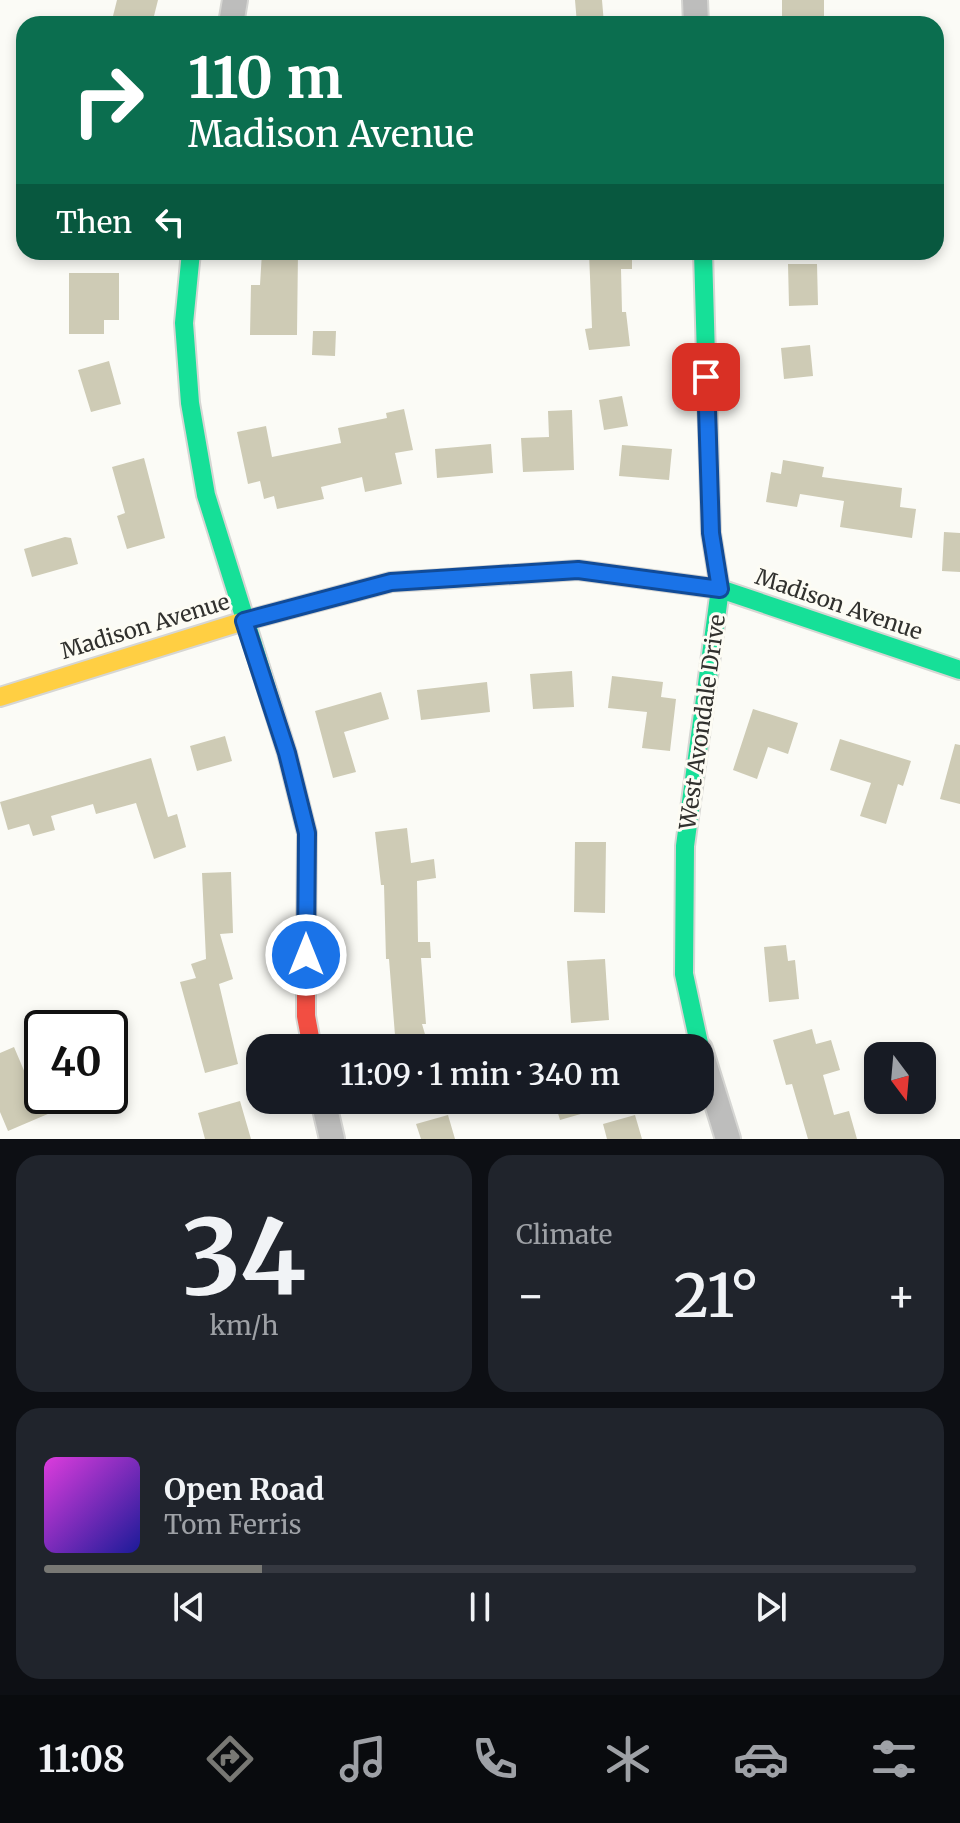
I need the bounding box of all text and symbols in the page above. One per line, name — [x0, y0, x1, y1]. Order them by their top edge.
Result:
text: 110 m — [188, 43, 343, 113]
icon: right — [56, 48, 160, 152]
text: Madison Avenue — [188, 112, 474, 157]
icon: left — [148, 200, 192, 244]
text: Then — [56, 203, 132, 241]
pin — [672, 343, 740, 411]
icon: arrive — [684, 355, 728, 399]
street label: Madison Avenue — [752, 562, 926, 646]
street label: Madison Avenue — [57, 587, 233, 665]
street label: West Avondale Drive — [673, 613, 731, 832]
position arrow — [264, 913, 348, 997]
speed limit sign: 40 — [24, 1010, 128, 1114]
north arrow — [864, 1042, 936, 1114]
map controls — [864, 1042, 936, 1114]
text: 11:09 · 1 min · 340 m — [340, 1055, 620, 1093]
text: 34 — [182, 1192, 306, 1322]
text: Climate — [516, 1218, 612, 1251]
text: 21° — [673, 1258, 759, 1333]
text: − — [516, 1268, 545, 1323]
text: + — [887, 1268, 916, 1323]
text: km/h — [210, 1309, 278, 1342]
text: Open Road — [164, 1470, 324, 1508]
text: Tom Ferris — [164, 1508, 302, 1541]
icon: previous — [167, 1585, 211, 1629]
icon: pause — [458, 1585, 502, 1629]
icon: next — [749, 1585, 793, 1629]
icon: directions — [202, 1731, 258, 1787]
icon: music — [335, 1731, 391, 1787]
icon: phone — [467, 1731, 523, 1787]
icon: climate — [600, 1731, 656, 1787]
icon: car — [733, 1731, 789, 1787]
icon: filters — [866, 1731, 922, 1787]
text: 11:08 — [38, 1737, 125, 1782]

